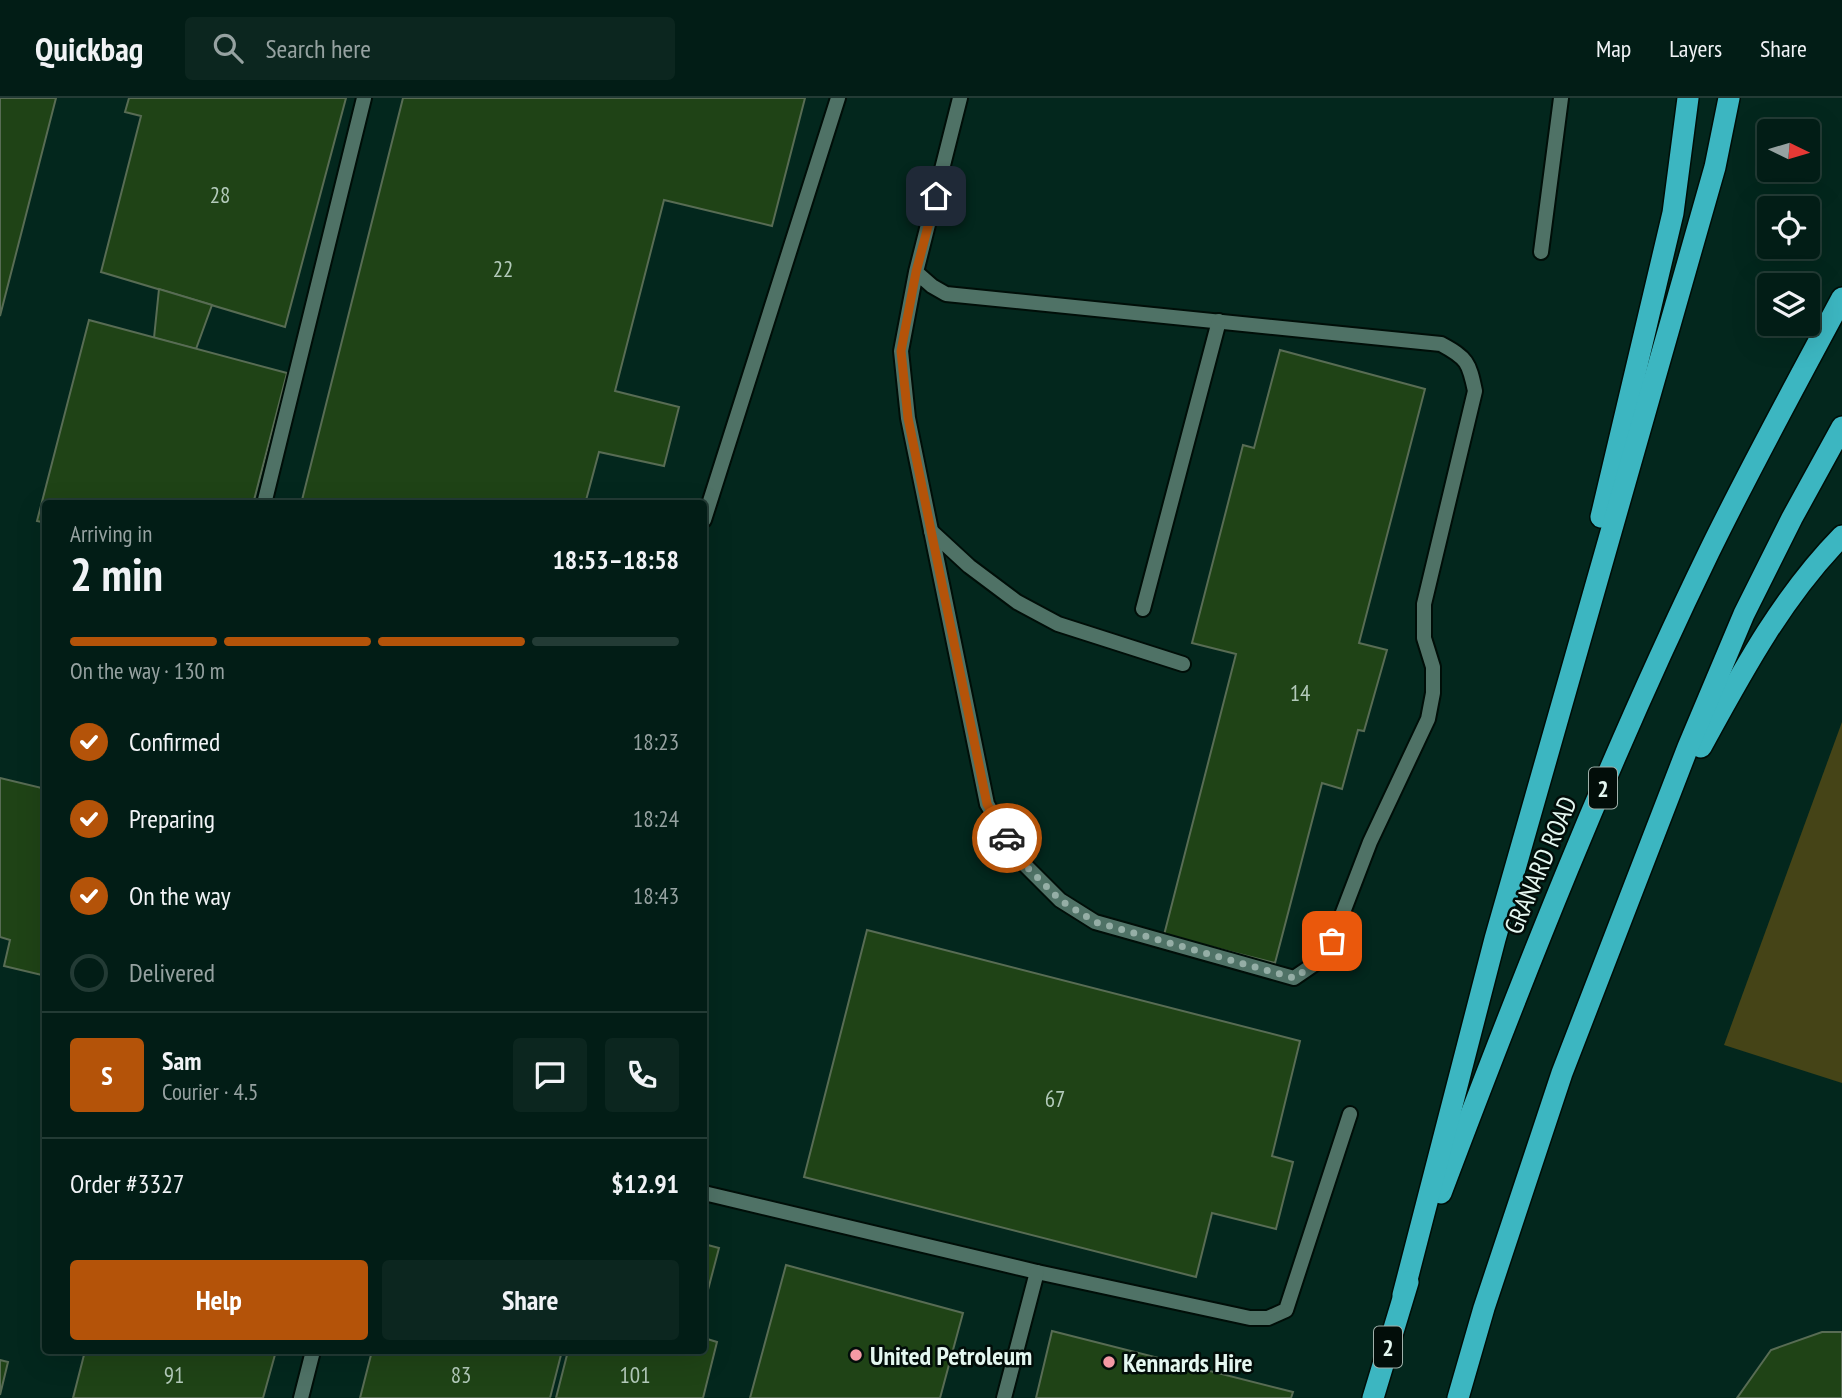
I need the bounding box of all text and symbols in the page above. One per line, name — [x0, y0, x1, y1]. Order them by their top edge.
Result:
search box — [185, 17, 675, 80]
text: Quickbag — [35, 27, 143, 70]
icon: search — [209, 29, 247, 67]
text: Search here — [265, 32, 371, 65]
text: Map — [1596, 33, 1631, 64]
text: Layers — [1669, 33, 1722, 64]
text: Share — [1760, 33, 1807, 64]
north arrow — [1757, 119, 1820, 182]
map controls — [1757, 119, 1820, 336]
pin — [906, 166, 966, 226]
icon: home — [917, 177, 955, 215]
house number: 28 — [210, 180, 230, 209]
button: locate — [1757, 196, 1820, 259]
house number: 22 — [493, 254, 513, 283]
button: layers — [1757, 273, 1820, 336]
text: Arriving in — [70, 519, 152, 548]
text: 18:53–18:58 — [552, 543, 679, 576]
text: 2 min — [70, 544, 163, 604]
text: On the way · 130 m — [70, 656, 225, 685]
house number: 14 — [1290, 678, 1310, 707]
icon: check — [70, 723, 108, 761]
text: Confirmed — [129, 725, 220, 758]
text: 18:23 — [633, 727, 679, 756]
road number: 2 — [1589, 768, 1617, 808]
street label: GRANARD ROAD — [1496, 791, 1584, 939]
icon: check — [70, 800, 108, 838]
text: Preparing — [129, 802, 215, 835]
courier — [972, 803, 1042, 873]
text: 18:24 — [633, 804, 679, 833]
icon: car — [988, 819, 1026, 857]
icon: check — [70, 877, 108, 915]
text: On the way — [129, 879, 231, 912]
text: 18:43 — [633, 881, 679, 910]
pin — [1302, 911, 1362, 971]
icon: bag — [1313, 922, 1351, 960]
text: Delivered — [129, 956, 215, 989]
button: chat — [513, 1038, 587, 1112]
button: phone — [605, 1038, 679, 1112]
text: Sam — [162, 1044, 201, 1077]
text: S — [101, 1059, 113, 1092]
text: Courier · 4.5 — [162, 1077, 258, 1106]
house number: 67 — [1045, 1084, 1065, 1113]
text: Order #3327 — [70, 1167, 185, 1200]
text: $12.91 — [611, 1167, 679, 1200]
button: Help — [70, 1260, 368, 1340]
button: Share — [382, 1260, 679, 1340]
road number: 2 — [1374, 1326, 1402, 1367]
place label: United Petroleum — [870, 1339, 1032, 1372]
place label: Kennards Hire — [1123, 1346, 1253, 1379]
marker: United Petroleum — [848, 1347, 864, 1363]
marker: Kennards Hire — [1101, 1354, 1117, 1370]
house number: 91 — [164, 1360, 184, 1389]
house number: 83 — [451, 1360, 471, 1389]
house number: 101 — [619, 1360, 651, 1389]

